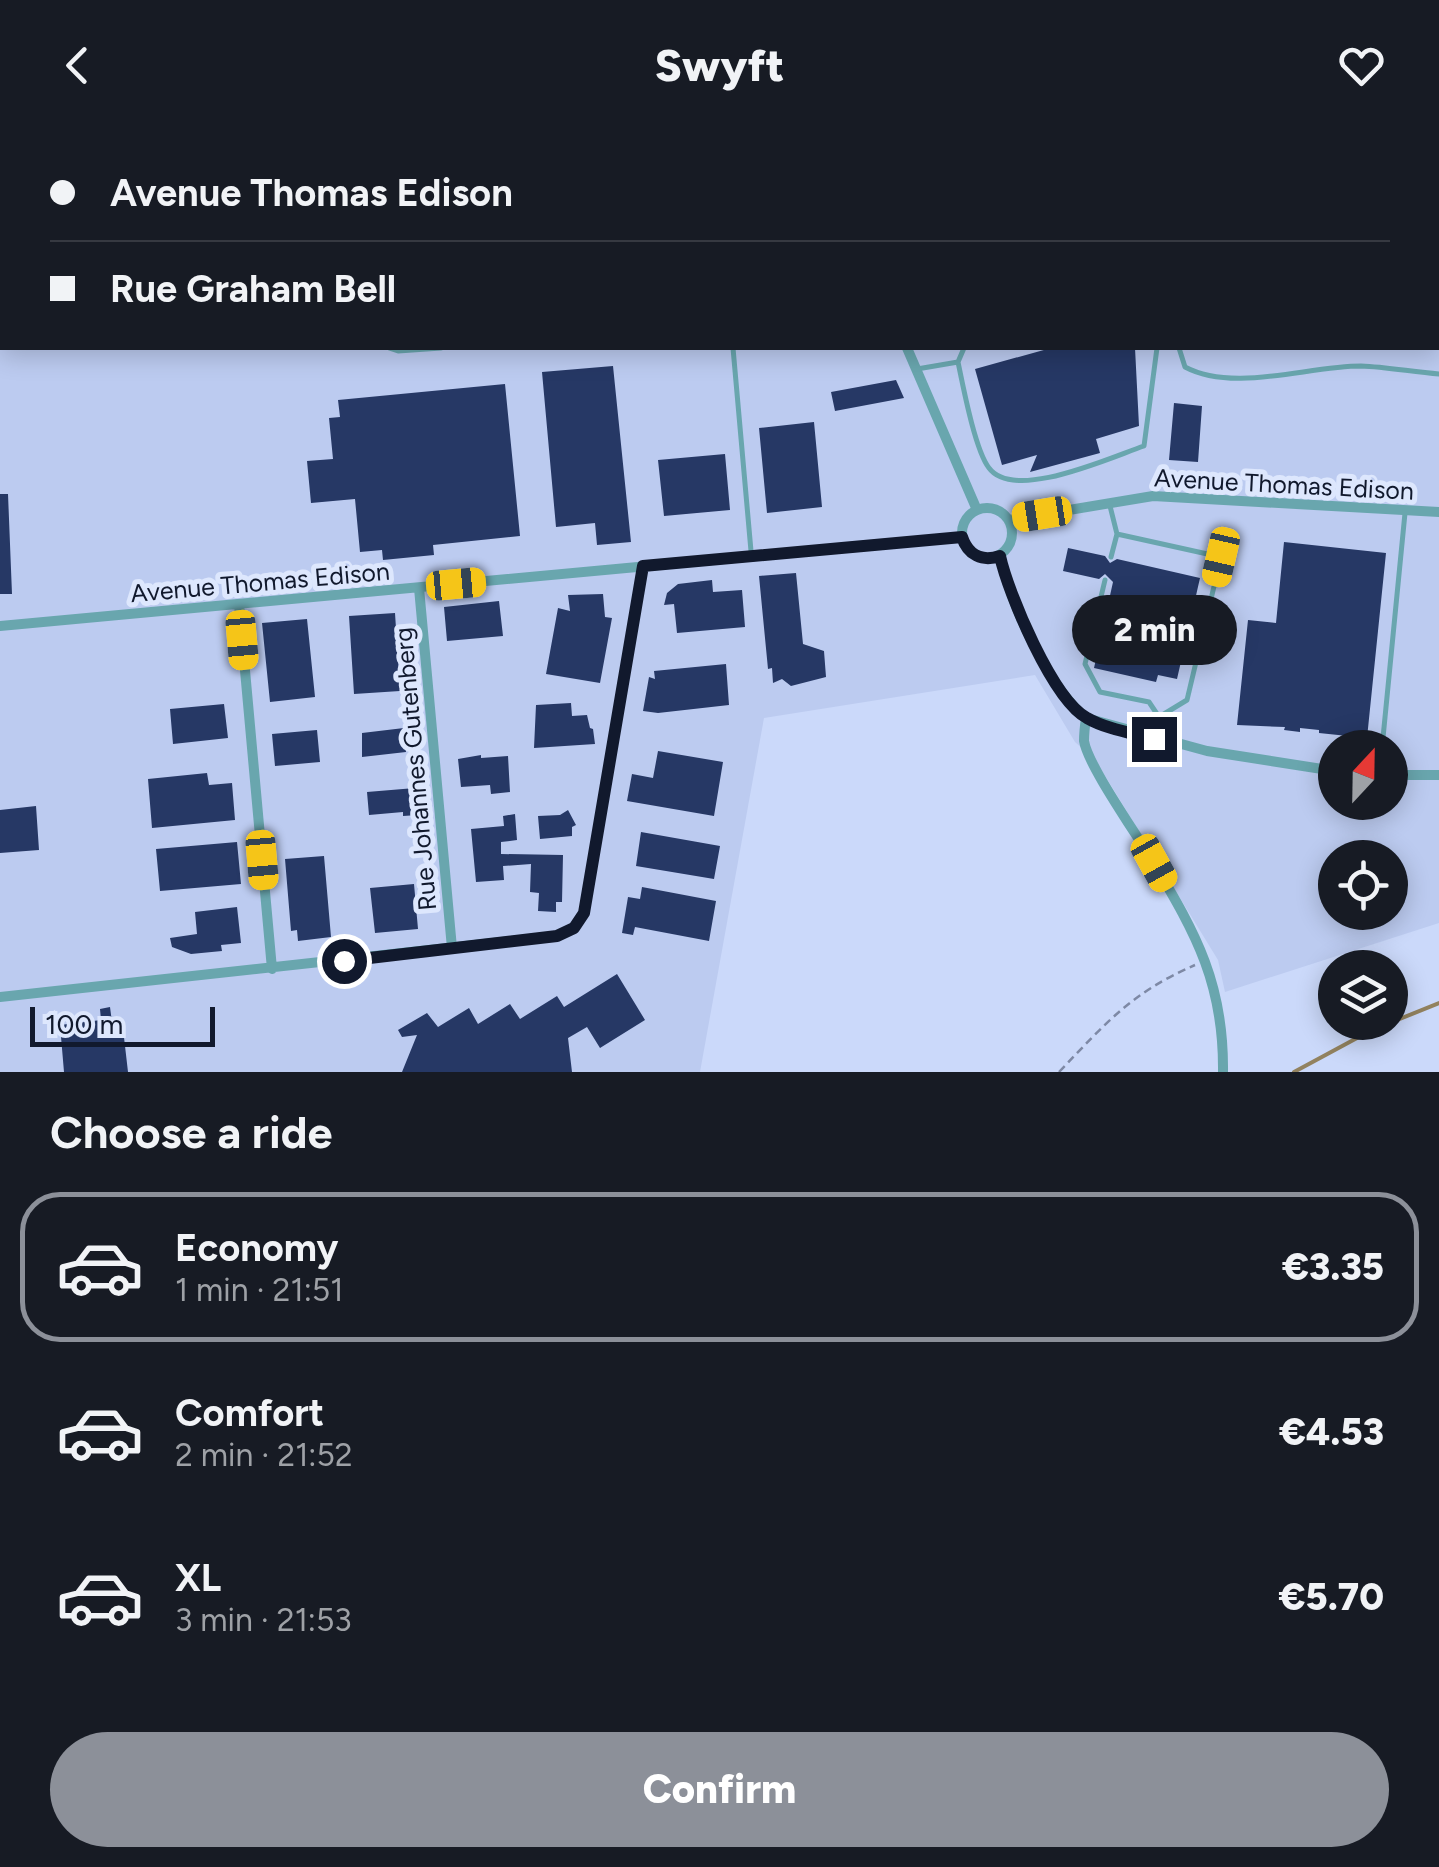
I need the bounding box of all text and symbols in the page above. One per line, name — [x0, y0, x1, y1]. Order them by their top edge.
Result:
icon: back — [50, 38, 105, 93]
text: Swyft — [655, 38, 784, 92]
icon: heart — [1334, 38, 1389, 93]
text: Avenue Thomas Edison — [110, 170, 513, 216]
text: Rue Graham Bell — [110, 266, 396, 312]
street label: Avenue Thomas Edison — [1153, 462, 1415, 506]
car — [1010, 494, 1074, 534]
car — [1200, 524, 1242, 590]
street label: Avenue Thomas Edison — [129, 556, 391, 608]
car — [425, 566, 487, 602]
callout: 2 min — [1072, 594, 1236, 664]
car — [224, 609, 260, 671]
text: 2 min — [1114, 611, 1195, 649]
street label: Rue Johannes Gutenberg — [388, 626, 442, 912]
route end — [1132, 717, 1177, 762]
north arrow — [1318, 730, 1408, 820]
map controls — [1318, 730, 1408, 1040]
car — [244, 829, 280, 891]
car — [1126, 829, 1182, 897]
button: locate — [1318, 840, 1408, 930]
route start — [322, 939, 367, 984]
button: layers — [1318, 950, 1408, 1040]
scale bar — [30, 1002, 215, 1046]
text: 100 m — [45, 1007, 123, 1041]
text: Choose a ride — [50, 1105, 332, 1159]
icon: car — [55, 1222, 145, 1312]
text: Economy — [175, 1225, 338, 1271]
text: €3.35 — [1282, 1244, 1384, 1290]
text: 1 min · 21:51 — [175, 1271, 343, 1309]
icon: car — [55, 1387, 145, 1477]
text: Comfort — [175, 1390, 324, 1436]
text: €4.53 — [1279, 1409, 1384, 1455]
text: 2 min · 21:52 — [175, 1436, 353, 1474]
icon: car — [55, 1552, 145, 1642]
text: XL — [175, 1555, 221, 1601]
text: €5.70 — [1278, 1574, 1384, 1620]
text: 3 min · 21:53 — [175, 1601, 352, 1639]
button: Confirm — [50, 1732, 1389, 1847]

